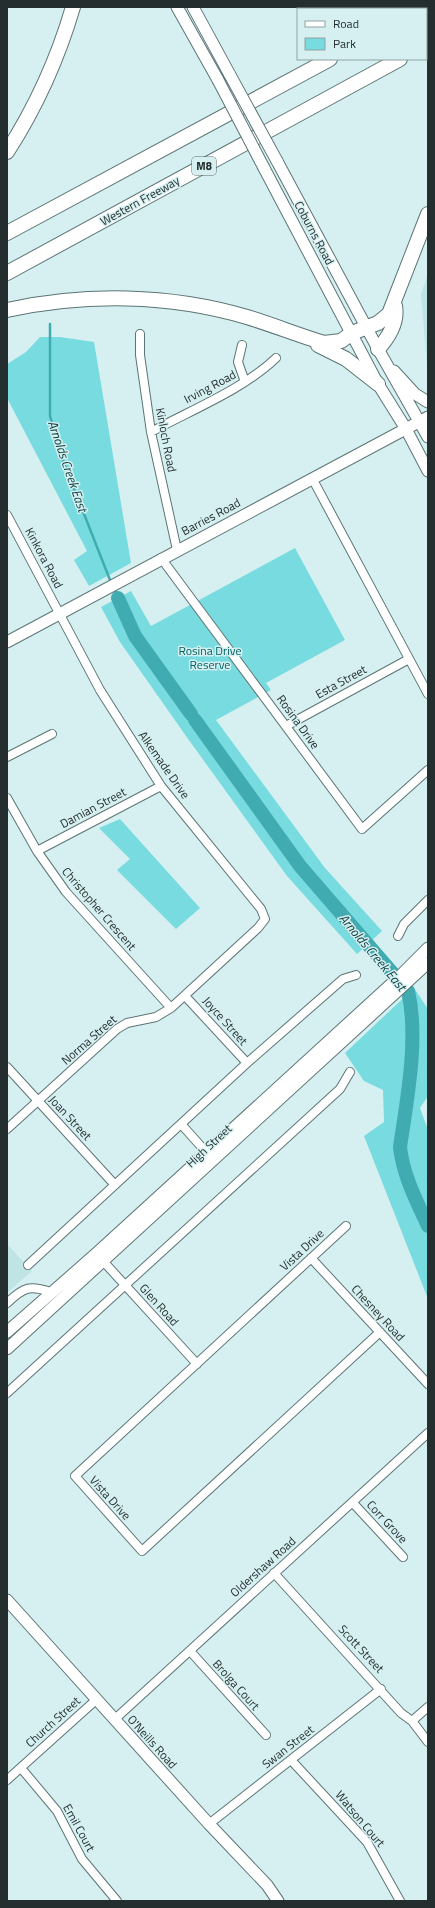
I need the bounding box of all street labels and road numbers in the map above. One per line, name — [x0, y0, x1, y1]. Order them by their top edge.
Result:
road number: M8 — [192, 157, 216, 175]
street label: Western Freeway — [96, 171, 183, 230]
street label: Coburns Road — [290, 197, 339, 268]
street label: Irving Road — [180, 365, 239, 408]
street label: Kinloch Road — [151, 406, 182, 474]
street label: Barries Road — [178, 493, 244, 540]
street label: Kinkora Road — [20, 524, 68, 592]
street label: Esta Street — [312, 659, 371, 703]
street label: Rosina Drive — [272, 691, 325, 753]
street label: Alkemade Drive — [134, 727, 195, 802]
street label: Damian Street — [56, 782, 130, 833]
street label: Christopher Crescent — [58, 863, 142, 955]
street label: Joyce Street — [198, 992, 253, 1050]
street label: Norma Street — [57, 1010, 121, 1069]
street label: Joan Street — [44, 1091, 97, 1145]
street label: High Street — [181, 1119, 237, 1172]
street label: Vista Drive — [275, 1224, 328, 1275]
street label: Glen Road — [135, 1279, 184, 1330]
street label: Chesney Road — [347, 1280, 410, 1345]
street label: Vista Drive — [85, 1471, 136, 1524]
street label: Corr Grove — [362, 1496, 412, 1548]
street label: Oldershaw Road — [225, 1532, 300, 1601]
street label: Scott Street — [334, 1620, 389, 1678]
street label: Brolga Court — [208, 1655, 265, 1715]
street label: Church Street — [21, 1691, 85, 1752]
street label: O'Neills Road — [123, 1710, 182, 1773]
street label: Swan Street — [258, 1720, 318, 1773]
street label: Watson Court — [331, 1786, 390, 1852]
street label: Emil Court — [58, 1800, 101, 1856]

